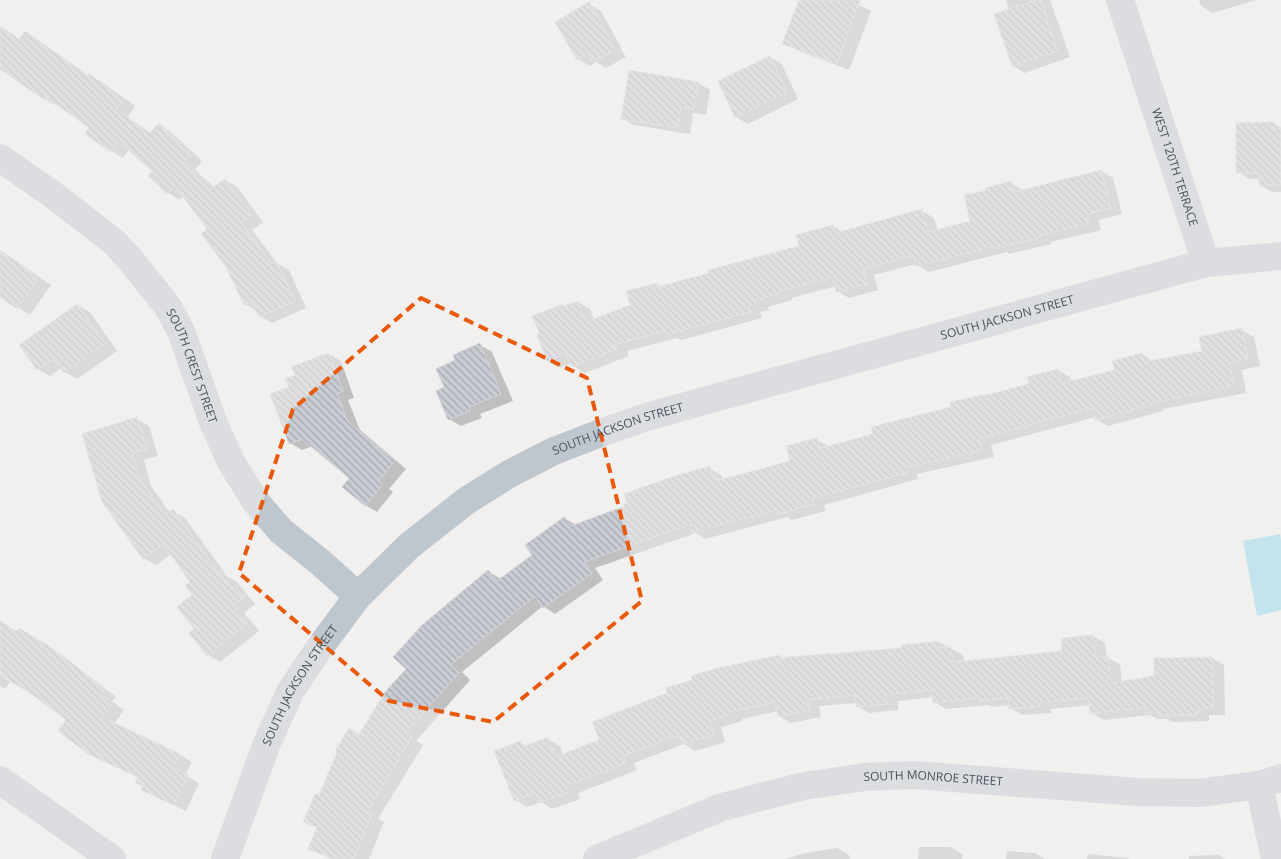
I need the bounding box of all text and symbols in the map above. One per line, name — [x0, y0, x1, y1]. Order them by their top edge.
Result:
street label: WEST 120TH TERRACE — [1148, 106, 1202, 228]
street label: SOUTH JACKSON STREET — [938, 291, 1076, 344]
street label: SOUTH CREST STREET — [162, 305, 222, 426]
street label: SOUTH JACKSON STREET — [550, 398, 686, 459]
street label: SOUTH JACKSON STREET — [258, 621, 342, 748]
street label: SOUTH MONROE STREET — [863, 766, 1004, 790]

